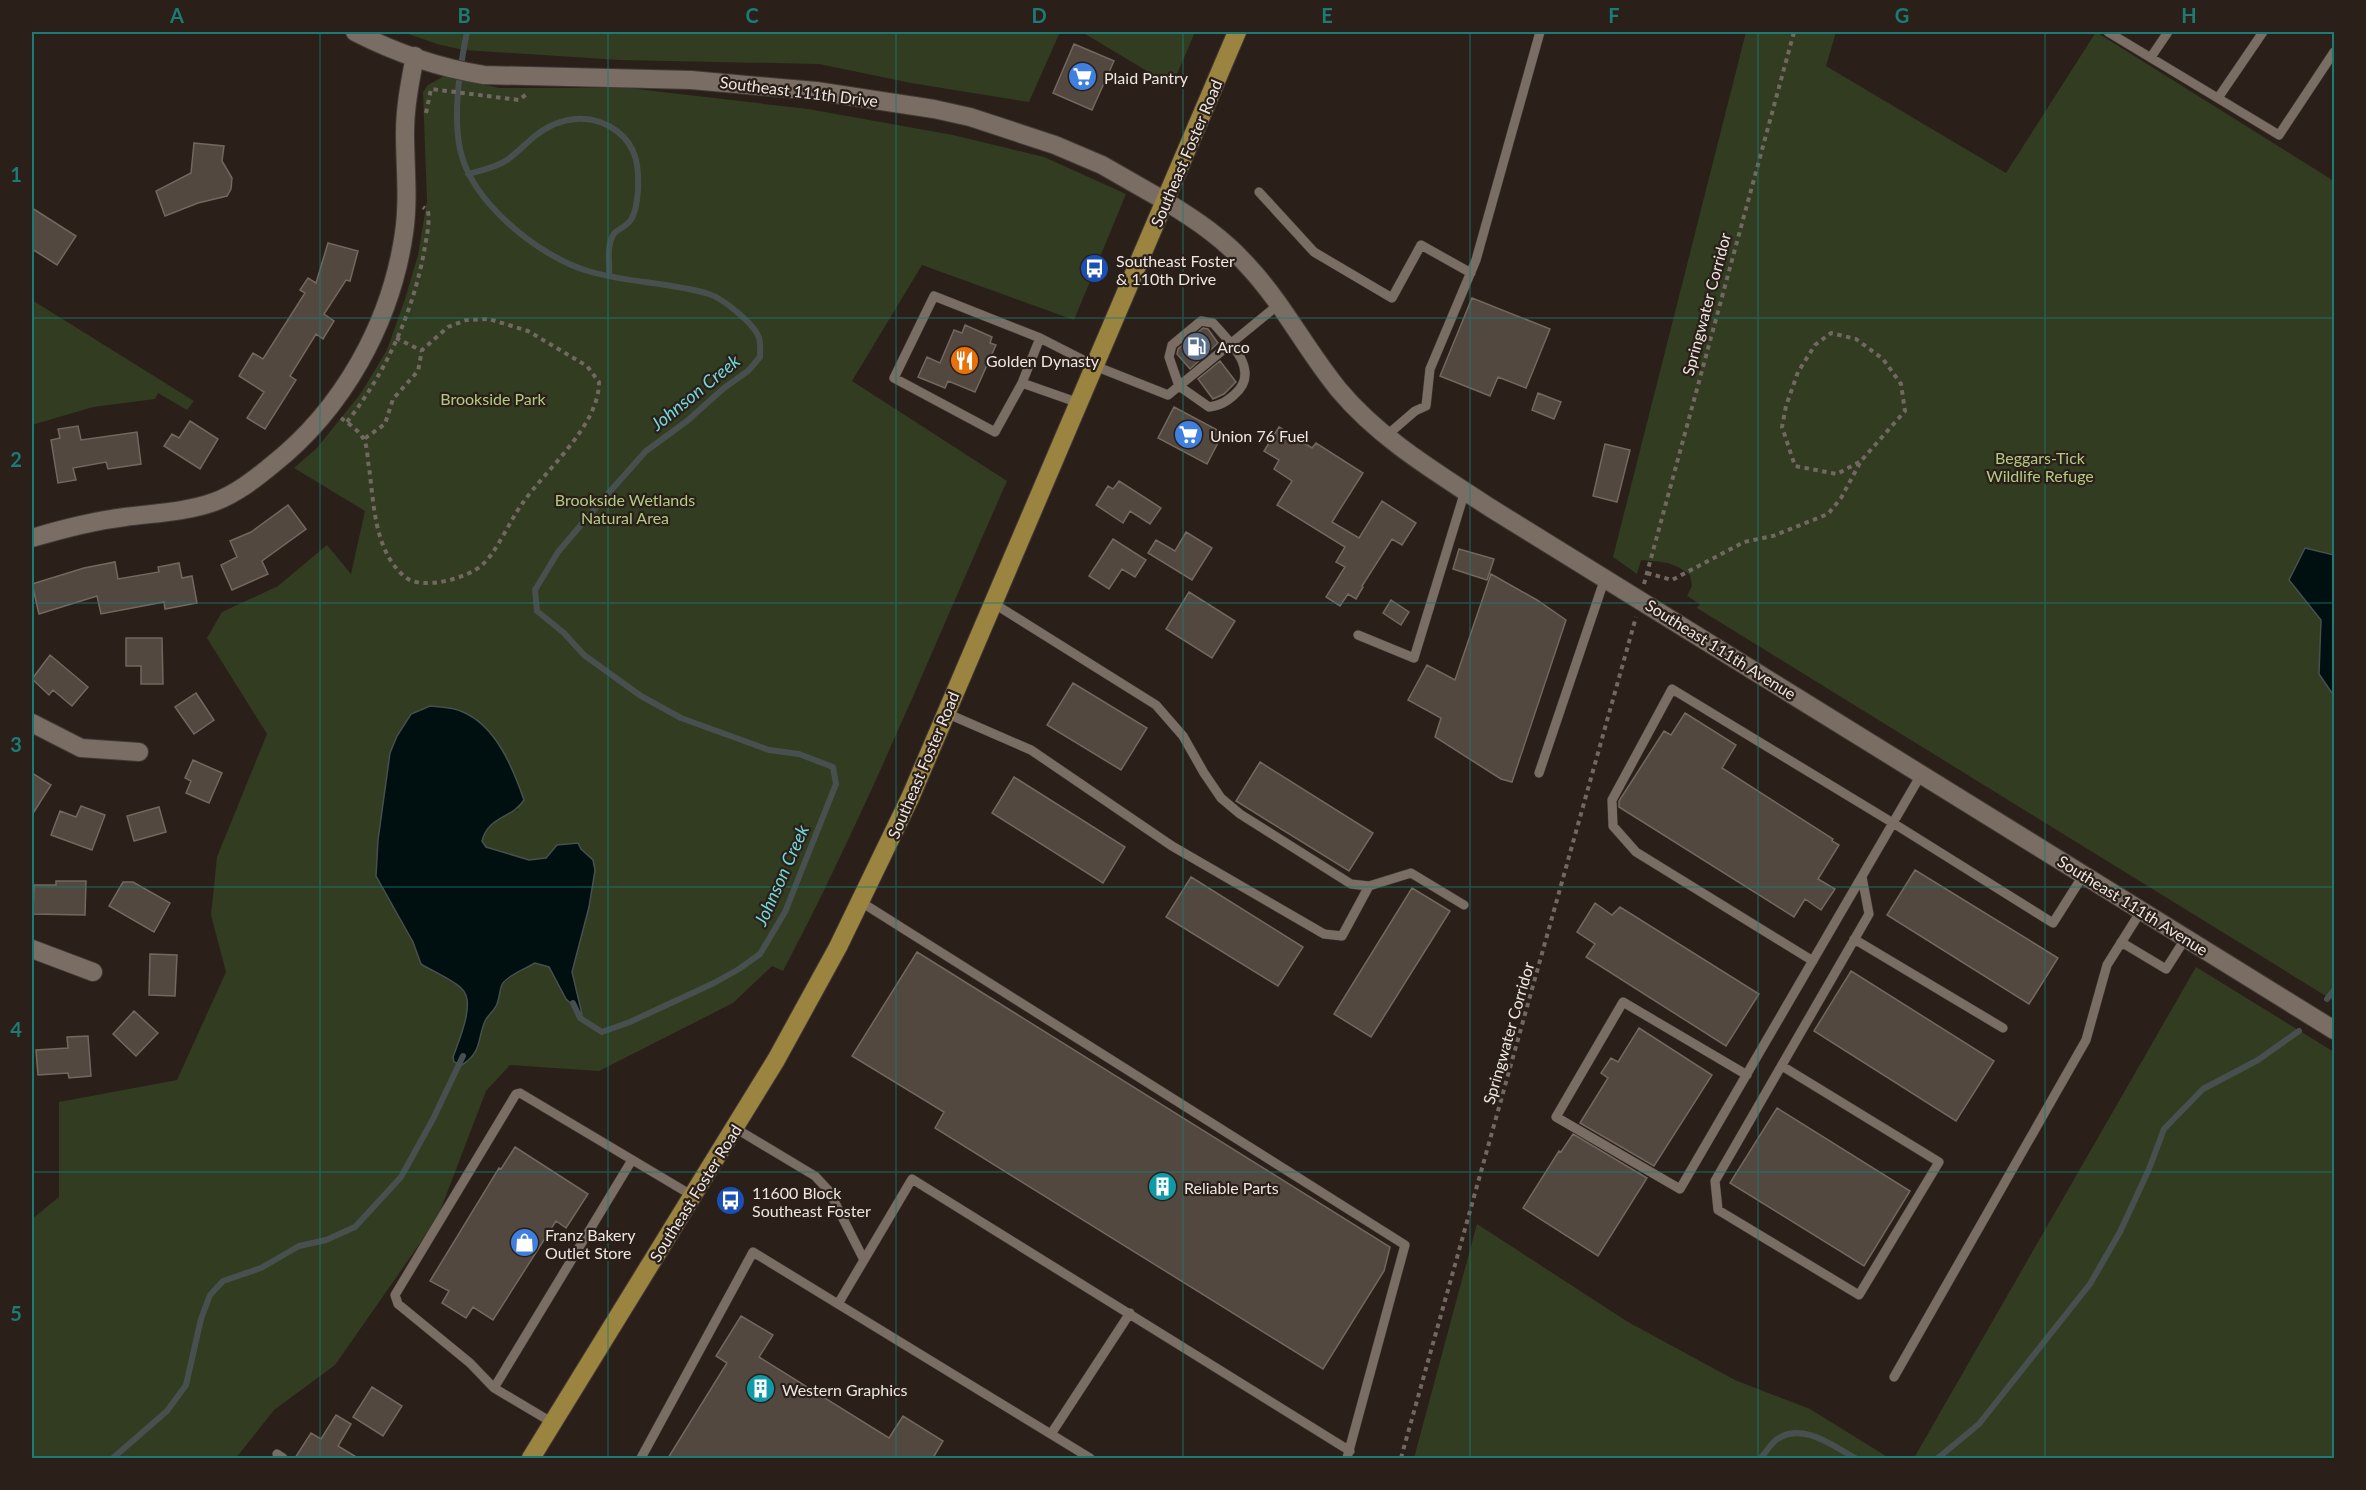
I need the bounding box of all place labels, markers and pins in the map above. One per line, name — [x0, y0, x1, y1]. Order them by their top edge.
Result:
supermarket icon: Plaid Pantry — [1067, 61, 1099, 93]
place label: Plaid Pantry — [1104, 68, 1189, 87]
place label: Southeast Foster & 110th Drive — [1116, 251, 1235, 288]
bus stop icon: Southeast Foster & 110th Drive — [1079, 253, 1111, 285]
fuel station icon: Arco — [1180, 330, 1212, 362]
place label: Arco — [1217, 337, 1250, 356]
restaurant icon: Golden Dynasty — [949, 344, 981, 376]
place label: Golden Dynasty — [986, 351, 1100, 370]
supermarket icon: Union 76 Fuel — [1173, 419, 1205, 451]
place label: Union 76 Fuel — [1210, 426, 1309, 445]
building icon: Reliable Parts — [1147, 1171, 1179, 1203]
place label: Reliable Parts — [1184, 1178, 1279, 1197]
place label: 11600 Block Southeast Foster — [752, 1183, 871, 1220]
bus stop icon: 11600 Block Southeast Foster — [715, 1185, 747, 1217]
place label: Franz Bakery Outlet Store — [545, 1225, 636, 1262]
shop icon: Franz Bakery Outlet Store — [508, 1227, 540, 1259]
building icon: Western Graphics — [745, 1373, 777, 1405]
place label: Western Graphics — [782, 1380, 908, 1399]

